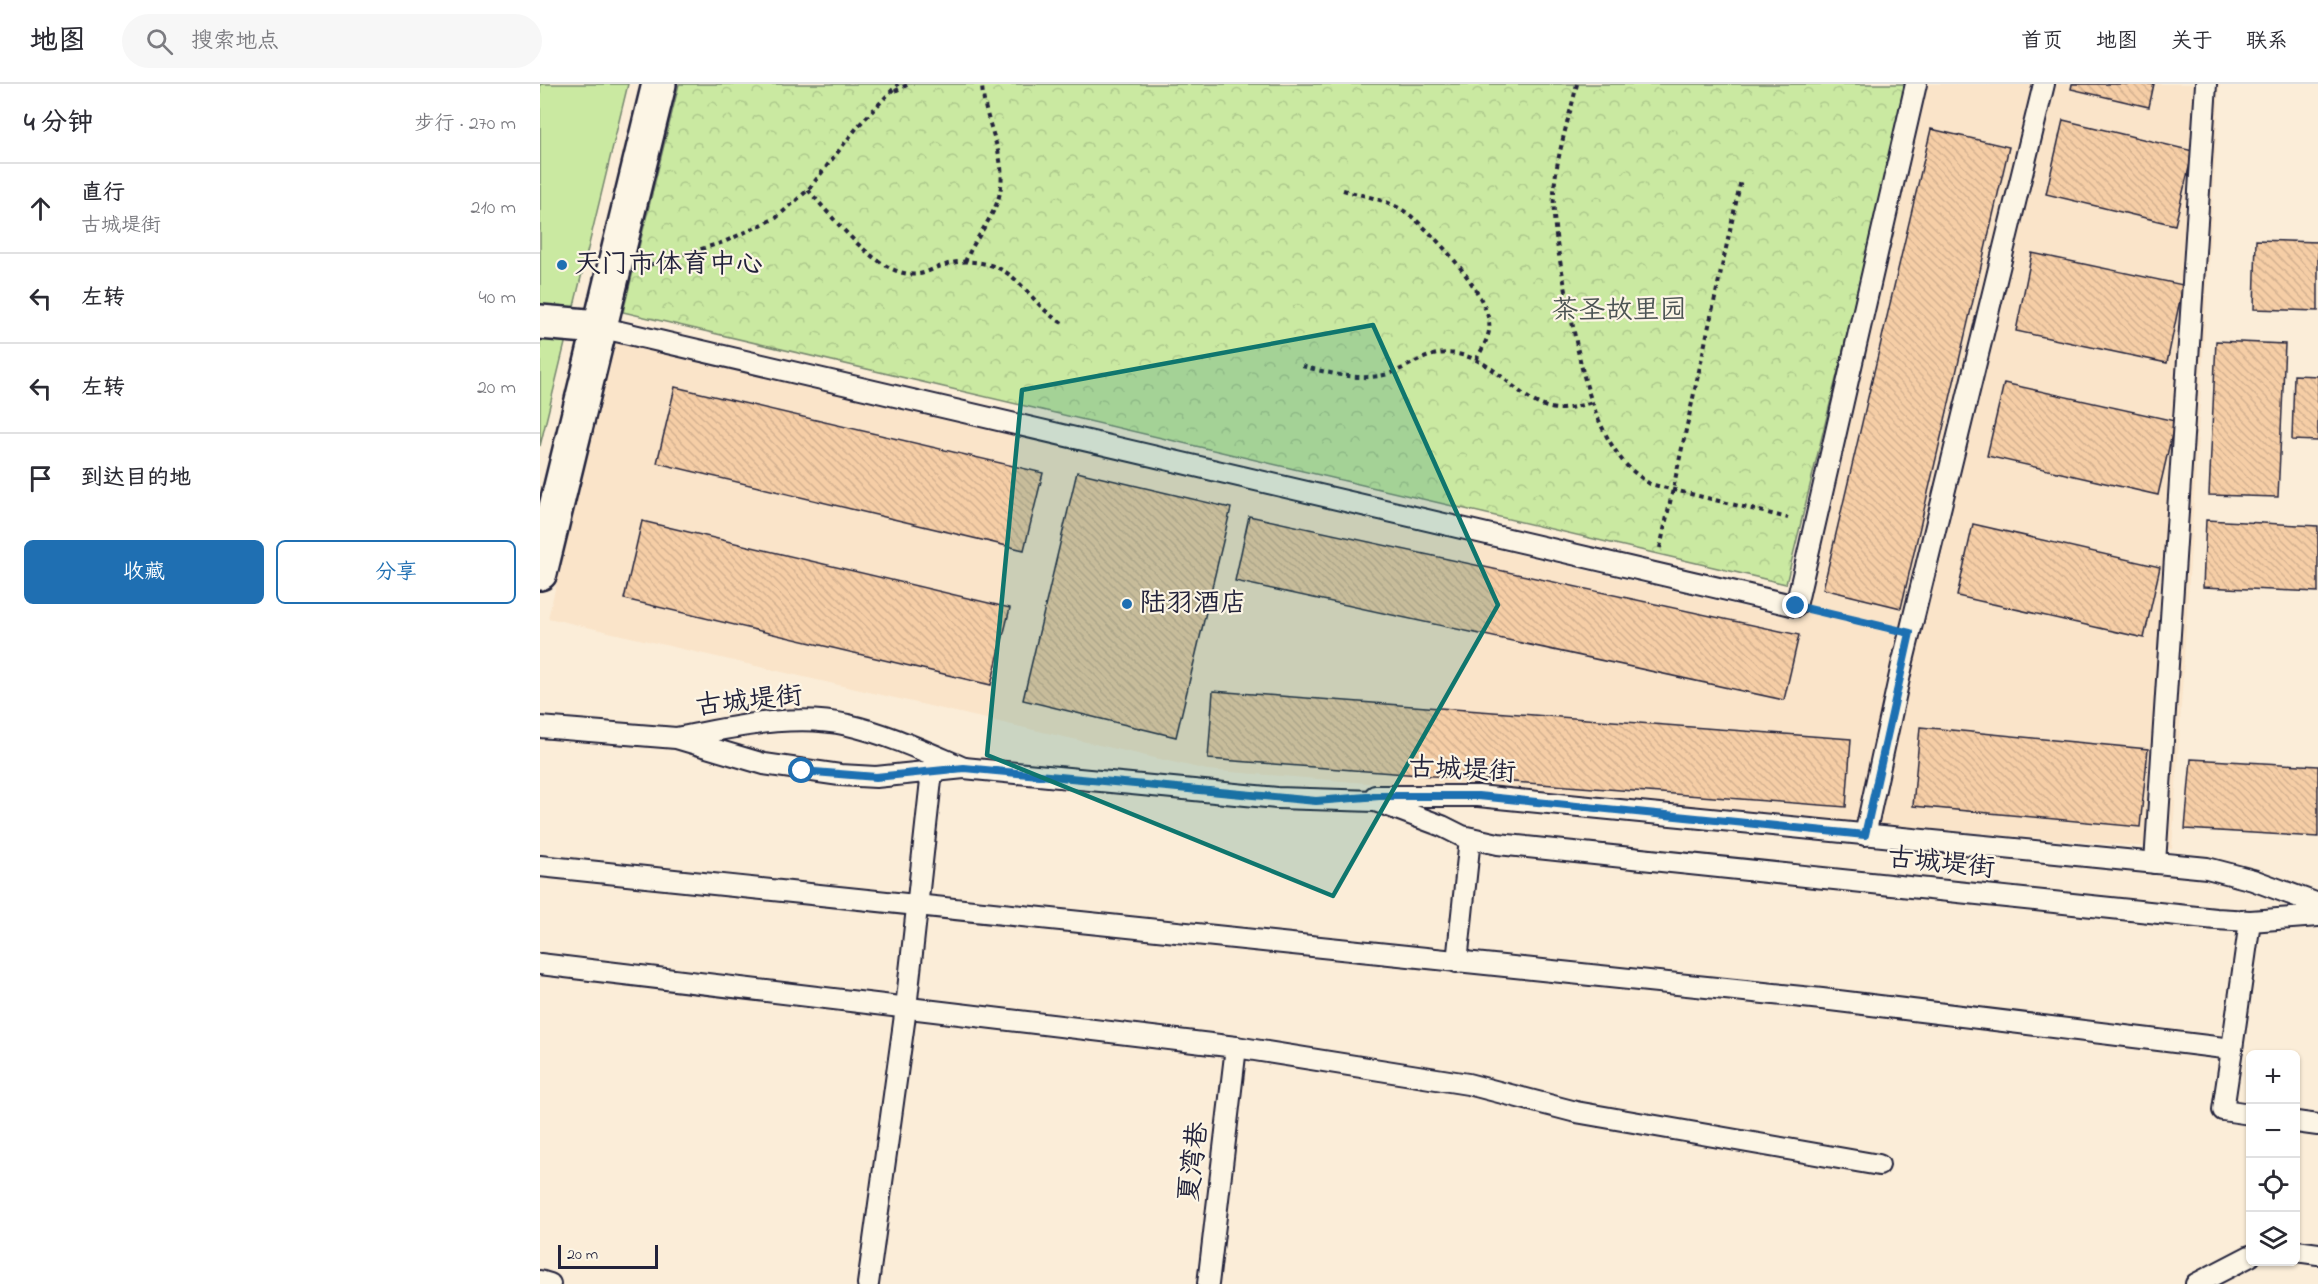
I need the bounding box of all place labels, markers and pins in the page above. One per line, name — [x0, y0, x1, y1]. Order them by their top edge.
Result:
place label: 天门市体育中心 — [574, 246, 763, 285]
marker: 天门市体育中心 — [555, 258, 569, 272]
place label: 陆羽酒店 — [1139, 585, 1247, 624]
marker: 陆羽酒店 — [1120, 597, 1134, 611]

